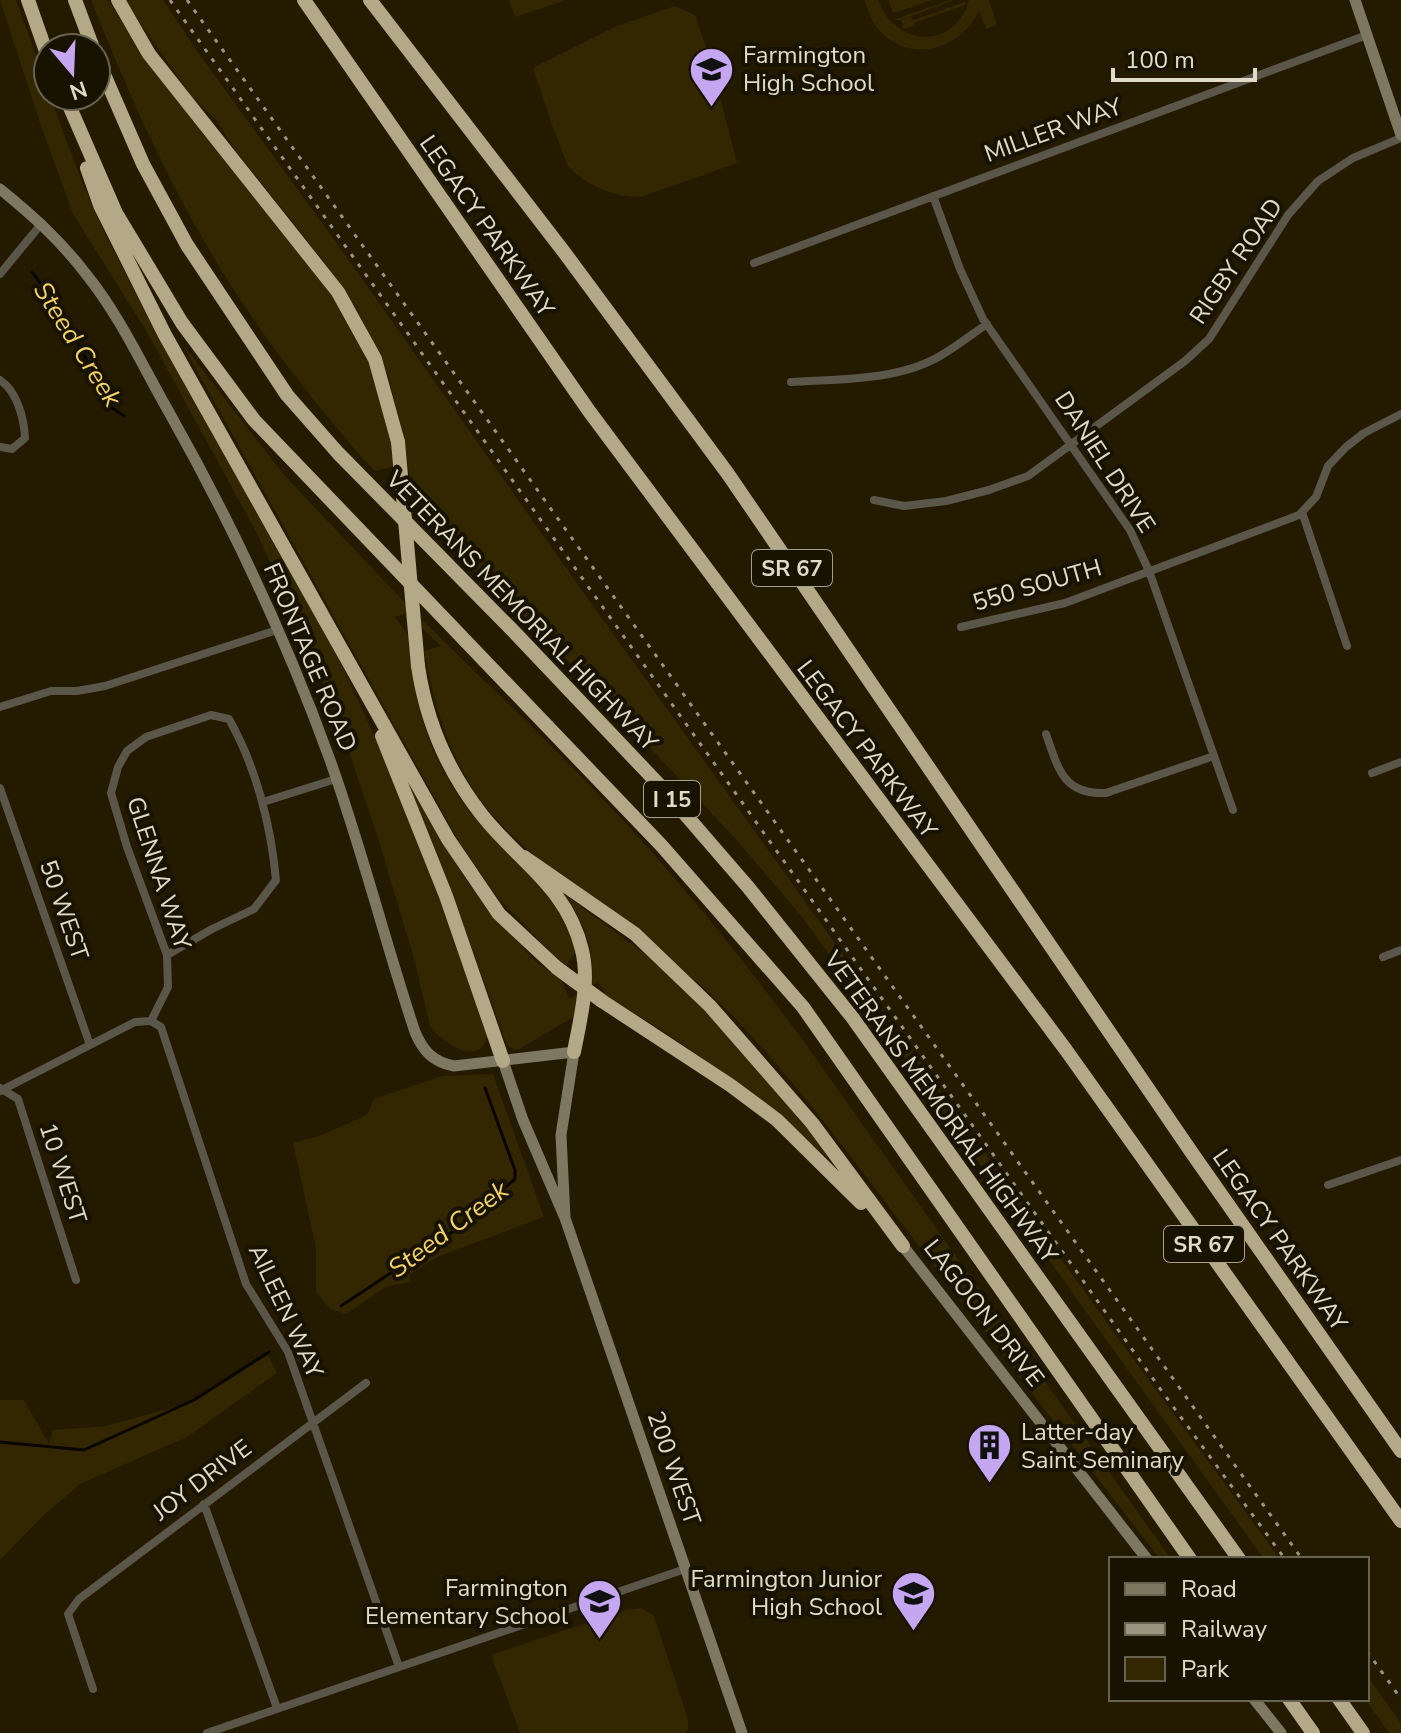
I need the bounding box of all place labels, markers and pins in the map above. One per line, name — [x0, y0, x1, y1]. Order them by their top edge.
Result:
place label: Farmington High School — [743, 39, 874, 99]
school or university icon: Farmington High School — [688, 45, 736, 108]
place label: Latter-day Saint Seminary — [1021, 1416, 1185, 1476]
building icon: Latter-day Saint Seminary — [966, 1422, 1014, 1485]
place label: Farmington Junior High School — [690, 1563, 882, 1623]
school or university icon: Farmington Junior High School — [889, 1569, 937, 1632]
place label: Farmington Elementary School — [365, 1572, 568, 1632]
school or university icon: Farmington Elementary School — [575, 1578, 623, 1641]

